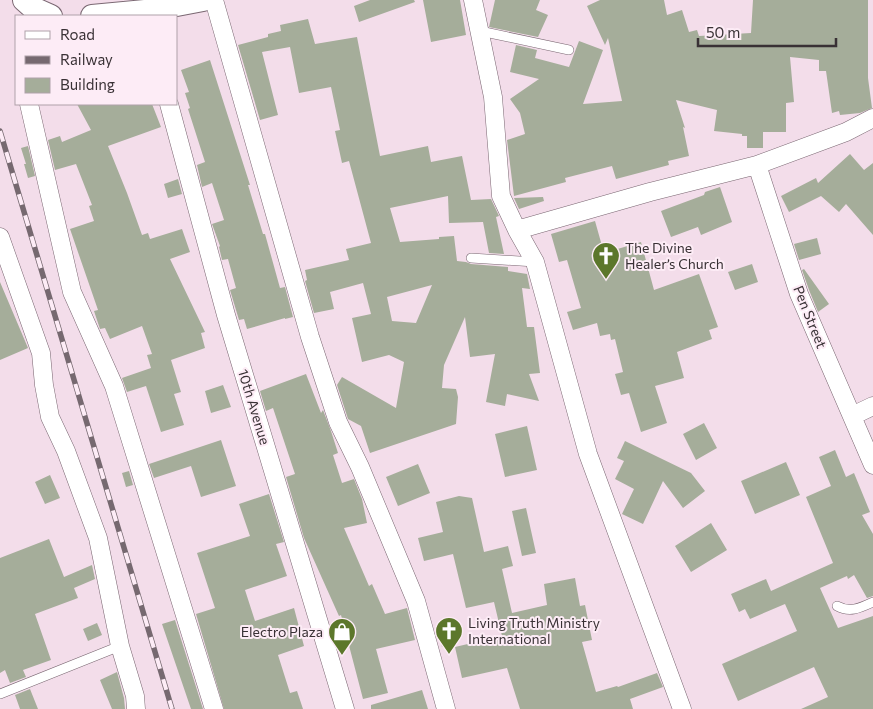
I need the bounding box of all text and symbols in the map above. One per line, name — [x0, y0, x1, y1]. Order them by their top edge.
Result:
legend — [15, 15, 178, 105]
scale bar — [698, 15, 836, 47]
text: 50 m — [706, 23, 740, 41]
text: Road — [60, 25, 95, 43]
text: Railway — [60, 50, 113, 68]
text: Building — [60, 75, 115, 93]
place label: The Divine Healer’s Church — [625, 239, 724, 272]
church icon: The Divine Healer’s Church — [591, 241, 621, 280]
street label: Pen Street — [790, 283, 831, 351]
street label: 10th Avenue — [235, 367, 274, 447]
place label: Living Truth Ministry International — [468, 614, 600, 647]
church icon: Living Truth Ministry International — [434, 616, 464, 655]
shop icon: Electro Plaza — [327, 617, 357, 656]
place label: Electro Plaza — [241, 623, 323, 640]

